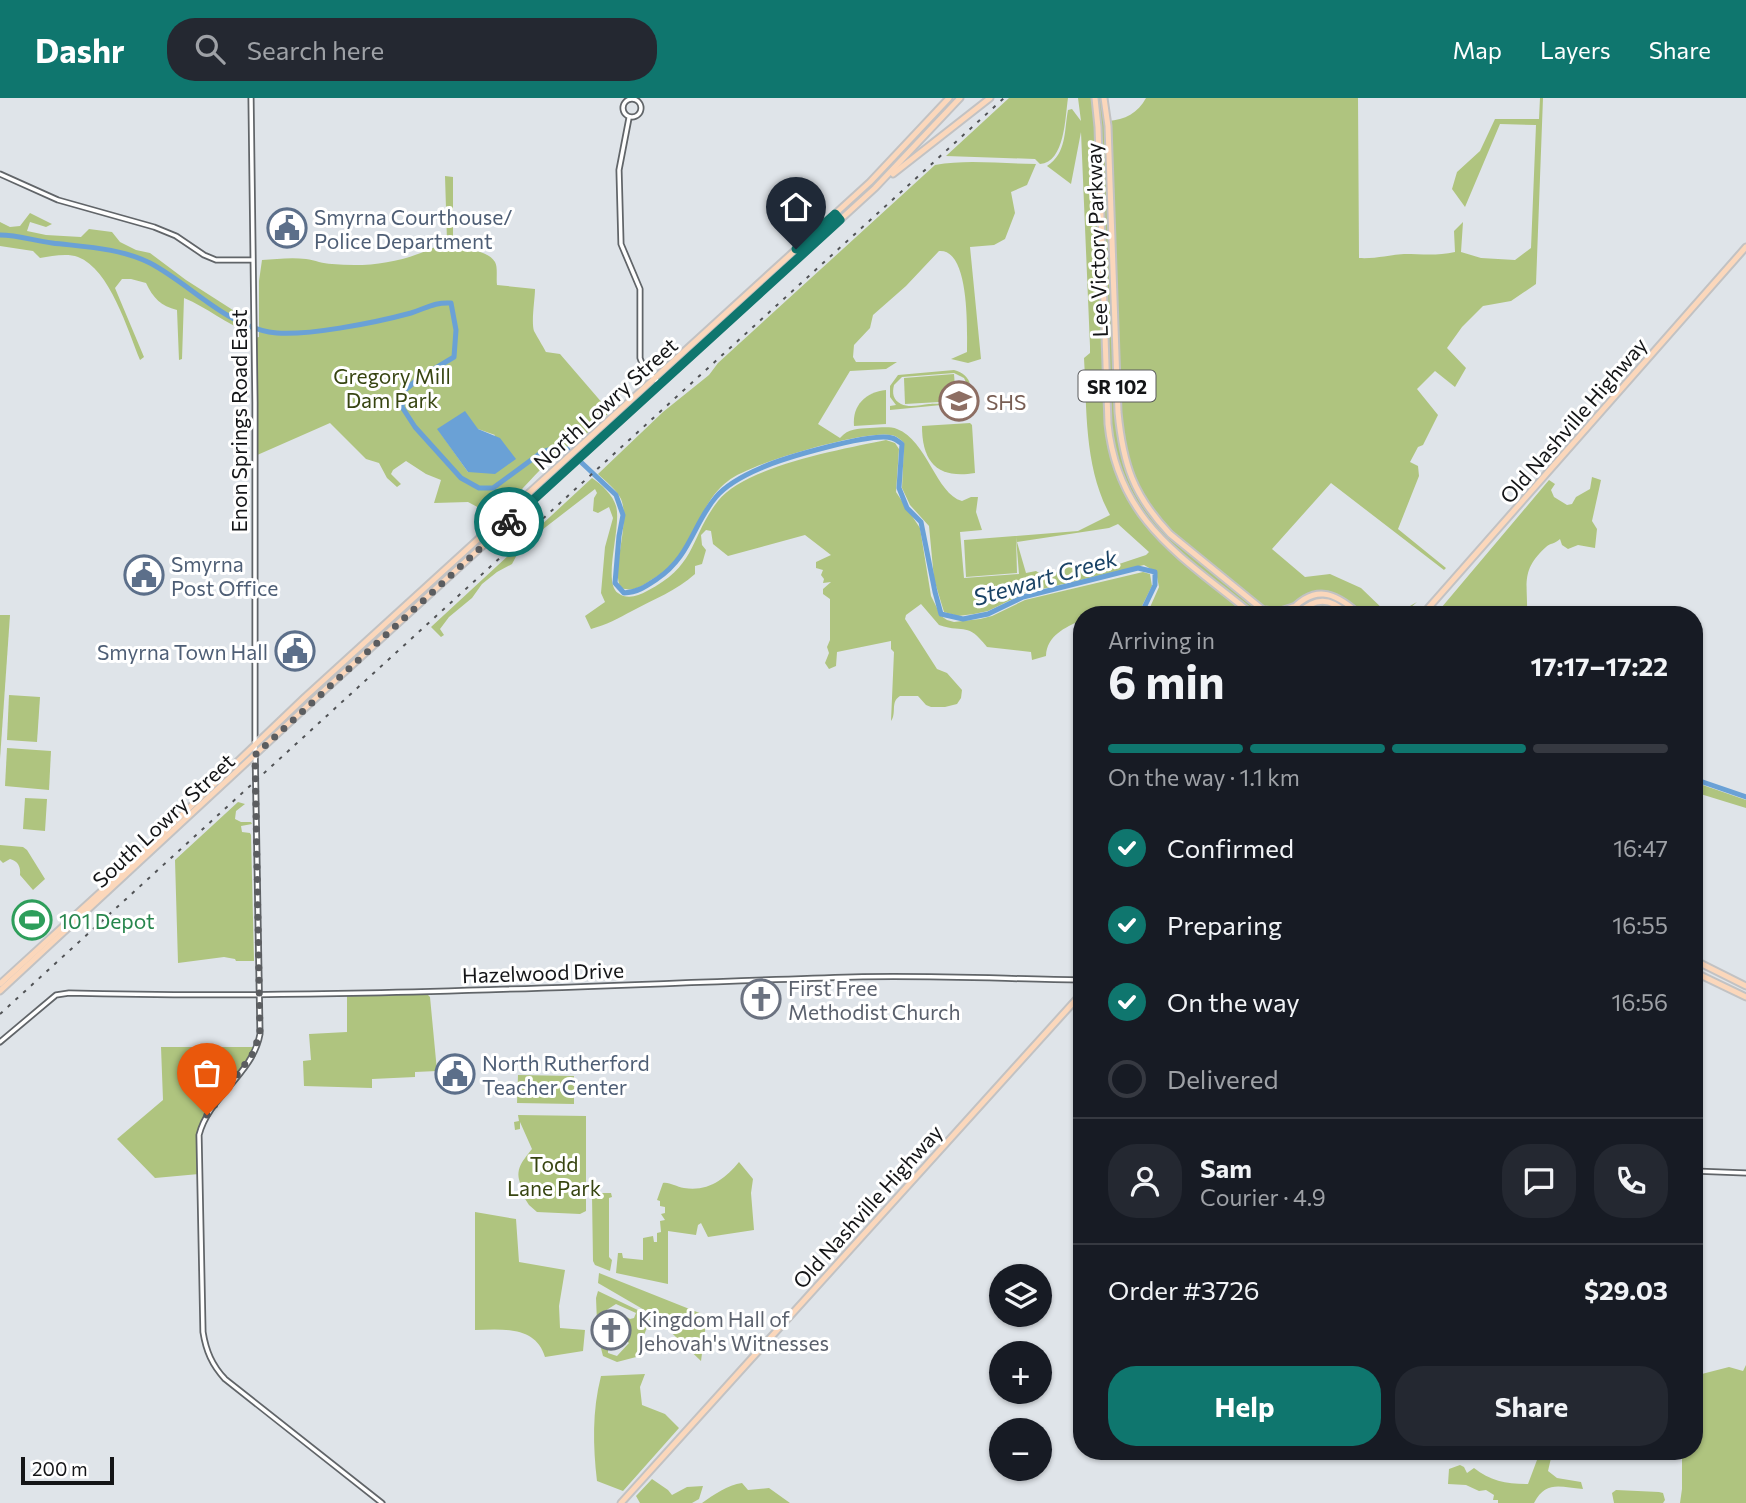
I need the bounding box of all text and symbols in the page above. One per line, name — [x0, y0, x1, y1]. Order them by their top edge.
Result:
search box — [167, 18, 657, 81]
text: Dashr — [35, 29, 125, 70]
icon: search — [191, 30, 229, 68]
text: Search here — [247, 34, 384, 65]
text: Map — [1453, 35, 1502, 64]
text: Layers — [1540, 35, 1611, 64]
text: Share — [1649, 35, 1711, 64]
street label: Lee Victory Parkway — [1080, 142, 1112, 338]
pin — [766, 177, 826, 249]
icon: home — [777, 188, 815, 226]
place label: Smyrna Courthouse/ Police Department — [314, 204, 513, 253]
public building icon: Smyrna Courthouse/ Police Department — [266, 207, 308, 249]
street label: Enon Springs Road East — [226, 309, 251, 533]
street label: North Lowry Street — [528, 332, 682, 474]
street label: Old Nashville Highway — [1494, 332, 1652, 508]
park label: Gregory Mill Dam Park — [333, 363, 451, 412]
road number: SR 102 — [1078, 370, 1156, 402]
school or university icon: SHS — [938, 380, 980, 422]
place label: SHS — [986, 389, 1026, 414]
courier — [474, 487, 544, 557]
icon: bike — [490, 503, 528, 541]
water label: Stewart Creek — [970, 543, 1121, 611]
place label: Smyrna Post Office — [171, 551, 278, 600]
public building icon: Smyrna Post Office — [123, 554, 165, 596]
text: Arriving in — [1108, 626, 1215, 654]
public building icon: Smyrna Town Hall — [274, 630, 316, 672]
place label: Smyrna Town Hall — [97, 639, 268, 664]
text: 17:17–17:22 — [1531, 650, 1668, 681]
text: 6 min — [1108, 652, 1225, 708]
street label: South Lowry Street — [87, 748, 239, 892]
text: On the way · 1.1 km — [1108, 763, 1300, 791]
icon: check — [1108, 829, 1146, 867]
text: Confirmed — [1167, 832, 1294, 863]
text: 16:47 — [1613, 834, 1668, 862]
sports icon: 101 Depot — [11, 899, 53, 941]
icon: check — [1108, 906, 1146, 944]
place label: 101 Depot — [59, 908, 155, 933]
text: Preparing — [1167, 909, 1282, 940]
text: 16:55 — [1612, 911, 1668, 939]
street label: Hazelwood Drive — [462, 957, 624, 987]
place label: First Free Methodist Church — [788, 975, 960, 1024]
church icon: First Free Methodist Church — [740, 978, 782, 1020]
icon: check — [1108, 983, 1146, 1021]
text: On the way — [1167, 986, 1300, 1017]
text: 16:56 — [1612, 988, 1668, 1016]
pin — [177, 1043, 237, 1115]
place label: North Rutherford Teacher Center — [482, 1050, 650, 1099]
public building icon: North Rutherford Teacher Center — [434, 1053, 476, 1095]
icon: bag — [188, 1054, 226, 1092]
text: Delivered — [1167, 1063, 1278, 1094]
street label: Old Nashville Highway — [787, 1119, 947, 1293]
button: person — [1108, 1144, 1182, 1218]
button: chat — [1502, 1144, 1576, 1218]
button: phone — [1594, 1144, 1668, 1218]
park label: Todd Lane Park — [507, 1151, 601, 1200]
text: Sam — [1200, 1152, 1252, 1183]
text: Courier · 4.9 — [1200, 1183, 1326, 1211]
map controls — [989, 1264, 1052, 1481]
button: layers — [989, 1264, 1052, 1327]
text: Order #3726 — [1108, 1274, 1260, 1305]
text: $29.03 — [1584, 1274, 1668, 1305]
place label: Kingdom Hall of Jehovah's Witnesses — [638, 1306, 829, 1355]
church icon: Kingdom Hall of Jehovah's Witnesses — [590, 1309, 632, 1351]
button: + — [989, 1341, 1052, 1404]
button: Help — [1108, 1366, 1381, 1446]
button: Share — [1395, 1366, 1668, 1446]
button: − — [989, 1418, 1052, 1481]
scale bar — [21, 1454, 114, 1486]
text: 200 m — [32, 1457, 88, 1480]

